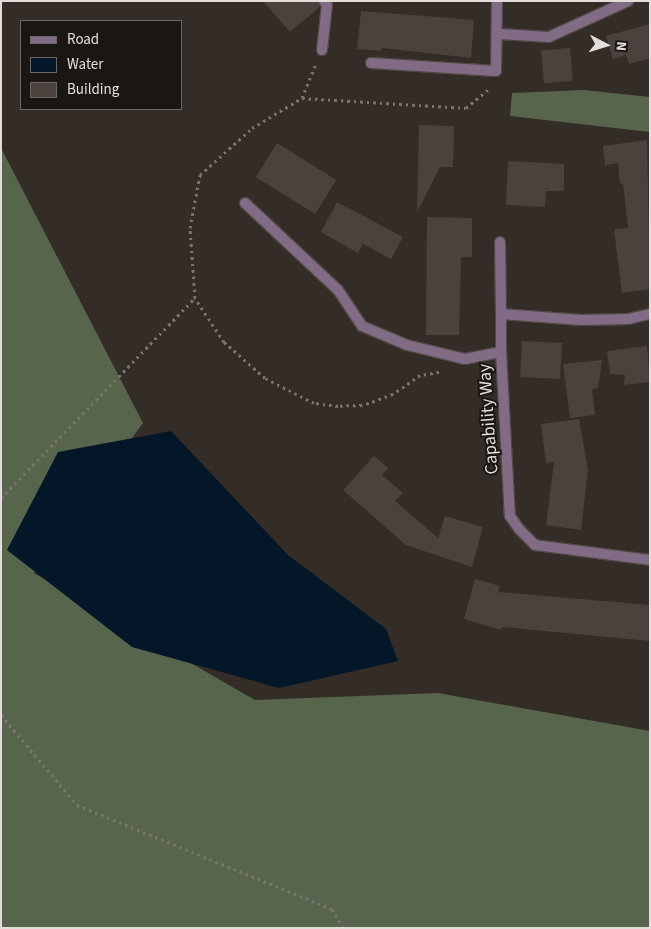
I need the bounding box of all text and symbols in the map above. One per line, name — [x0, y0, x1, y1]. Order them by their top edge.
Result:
legend — [20, 20, 182, 110]
north arrow — [581, 20, 631, 70]
text: Road — [67, 29, 99, 50]
text: N — [611, 41, 631, 52]
text: Water — [67, 54, 103, 75]
text: Building — [67, 79, 119, 100]
street label: Capability Way — [474, 363, 504, 475]

